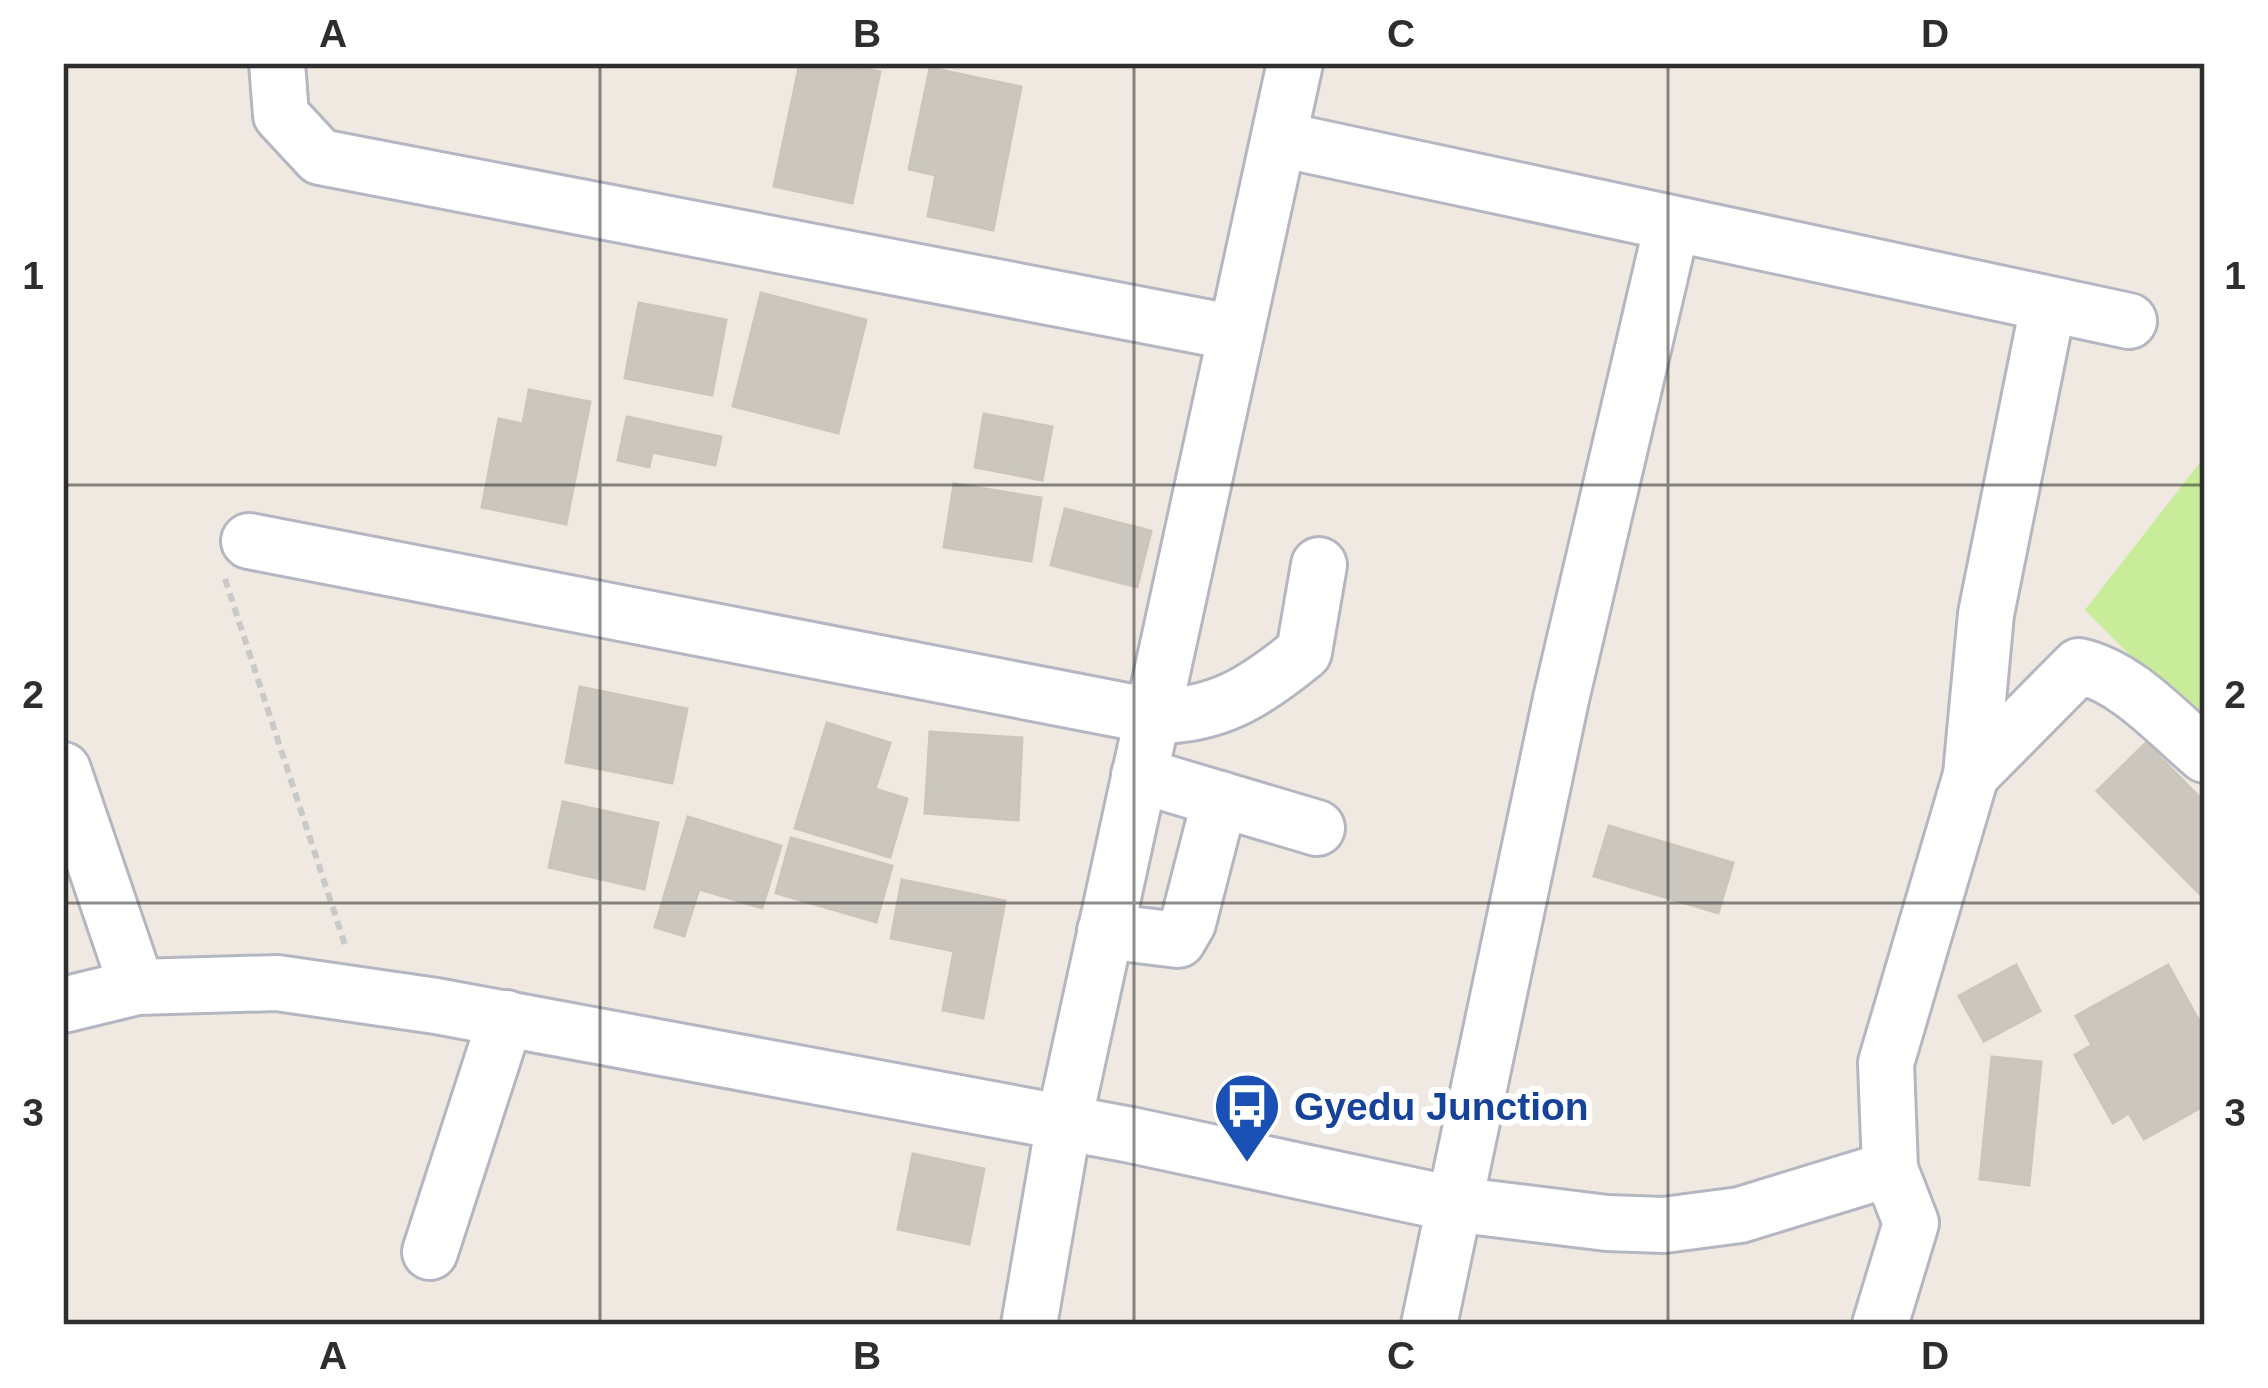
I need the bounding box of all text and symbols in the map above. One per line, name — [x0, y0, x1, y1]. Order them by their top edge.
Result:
text: A — [319, 12, 347, 55]
text: B — [853, 12, 881, 55]
text: C — [1387, 12, 1415, 55]
text: D — [1921, 12, 1949, 55]
text: 1 — [22, 254, 44, 297]
text: 1 — [2224, 254, 2246, 297]
text: 2 — [22, 673, 44, 716]
text: 2 — [2224, 673, 2246, 716]
bus stop icon: Gyedu Junction — [1212, 1071, 1282, 1165]
place label: Gyedu Junction — [1294, 1085, 1589, 1128]
text: 3 — [22, 1091, 44, 1134]
text: 3 — [2224, 1091, 2246, 1134]
text: A — [319, 1334, 347, 1377]
text: B — [853, 1334, 881, 1377]
text: C — [1387, 1334, 1415, 1377]
text: D — [1921, 1334, 1949, 1377]

